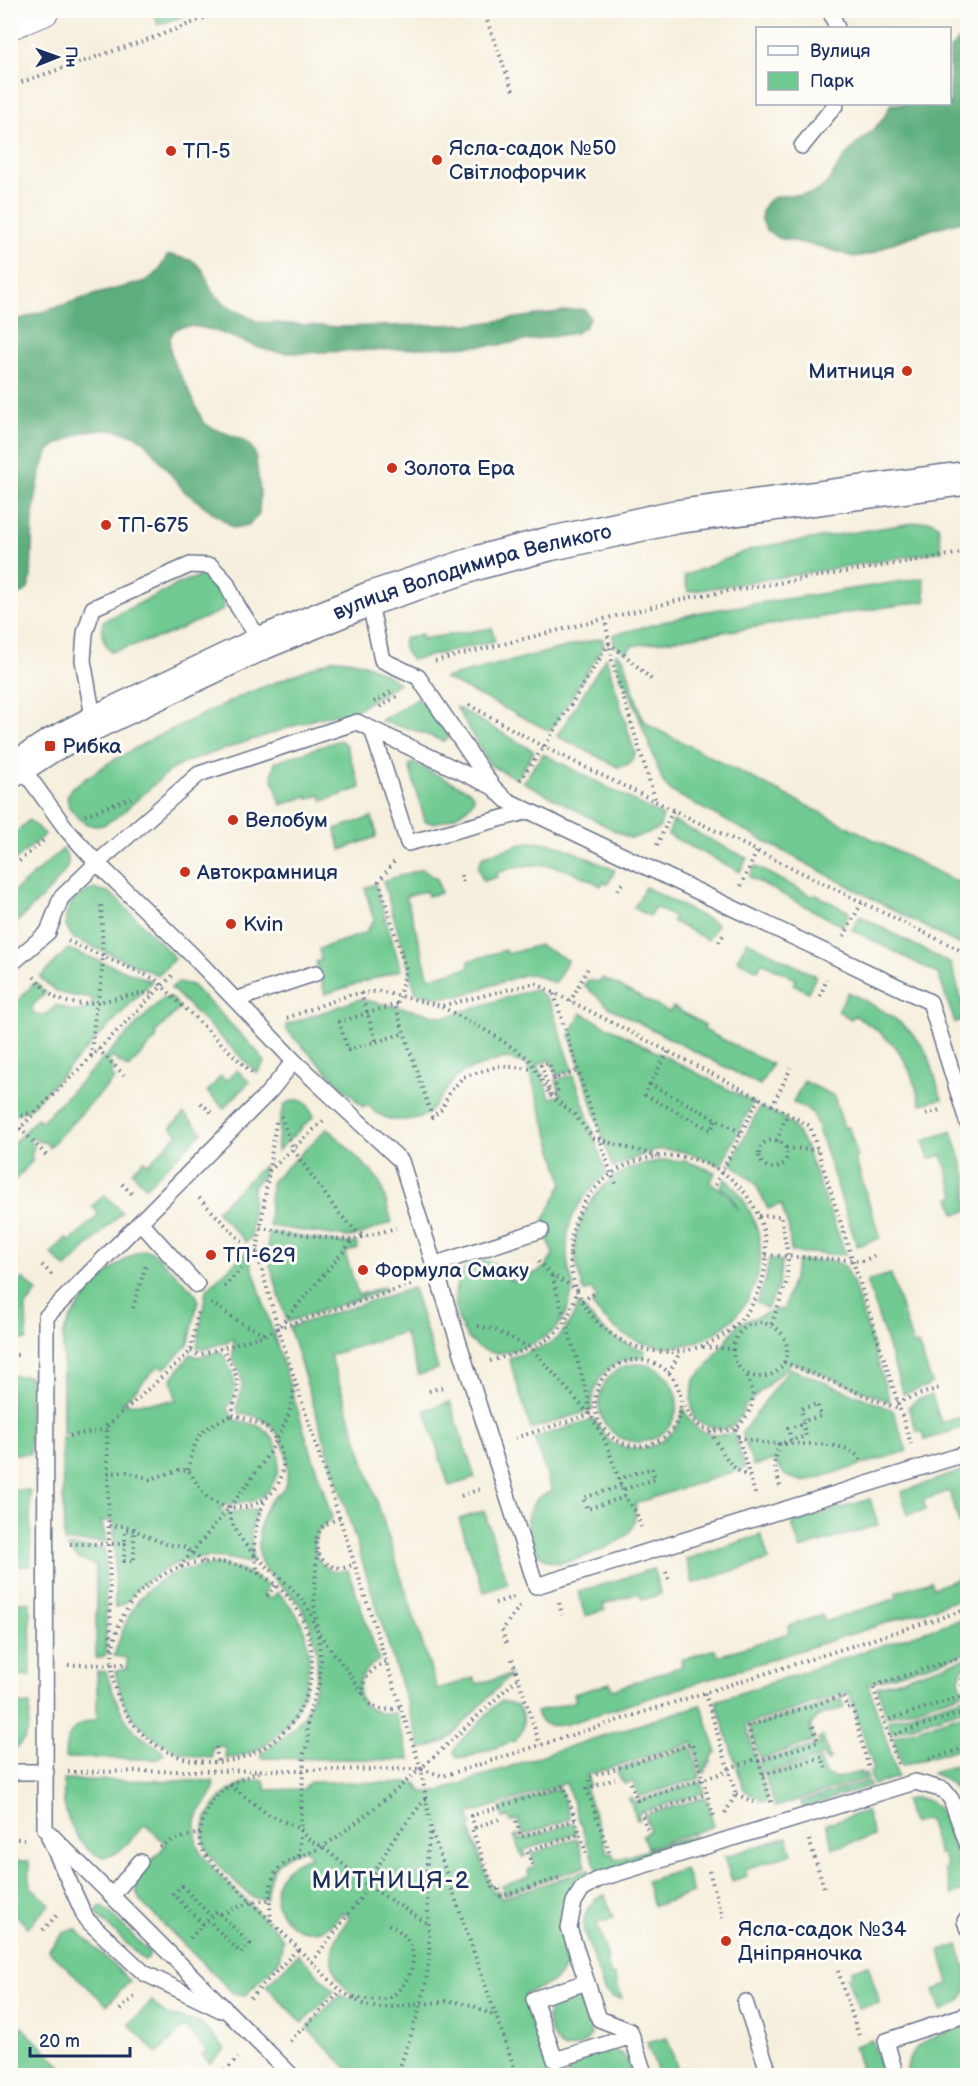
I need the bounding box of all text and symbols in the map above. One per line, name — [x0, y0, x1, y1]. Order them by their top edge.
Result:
north arrow — [27, 27, 87, 87]
legend — [756, 27, 951, 105]
text: Вулиця — [810, 41, 871, 62]
text: Пн — [61, 46, 80, 68]
text: Парк — [810, 71, 854, 92]
place label: Ясла-садок №50 Світлофорчик — [449, 136, 616, 185]
place label: ТП-5 — [183, 139, 231, 164]
marker: ТП-5 — [164, 144, 178, 158]
marker: Ясла-садок №50 Світлофорчик — [430, 153, 444, 167]
place label: Митниця — [808, 359, 895, 384]
marker: Митниця — [900, 364, 914, 378]
place label: Золота Ера — [404, 456, 515, 481]
marker: Золота Ера — [385, 461, 399, 475]
place label: ТП-675 — [118, 513, 189, 538]
marker: ТП-675 — [99, 518, 113, 532]
street label: вулиця Володимира Великого — [329, 519, 614, 625]
place label: Рибка — [62, 734, 122, 759]
marker: Рибка — [43, 739, 57, 753]
place label: Велобум — [245, 808, 328, 833]
marker: Велобум — [226, 813, 240, 827]
place label: Автокрамниця — [196, 860, 338, 885]
marker: Автокрамниця — [178, 865, 192, 879]
place label: Kvin — [243, 912, 283, 937]
marker: Kvin — [224, 917, 238, 931]
place label: ТП-629 — [223, 1243, 296, 1268]
marker: ТП-629 — [204, 1248, 218, 1262]
place label: Формула Смаку — [375, 1258, 529, 1283]
marker: Формула Смаку — [356, 1263, 370, 1277]
district label: МИТНИЦЯ-2 — [312, 1866, 471, 1895]
place label: Ясла-садок №34 Дніпряночка — [738, 1917, 907, 1966]
marker: Ясла-садок №34 Дніпряночка — [719, 1934, 733, 1948]
scale bar — [30, 2020, 130, 2058]
text: 20 m — [39, 2031, 80, 2052]

